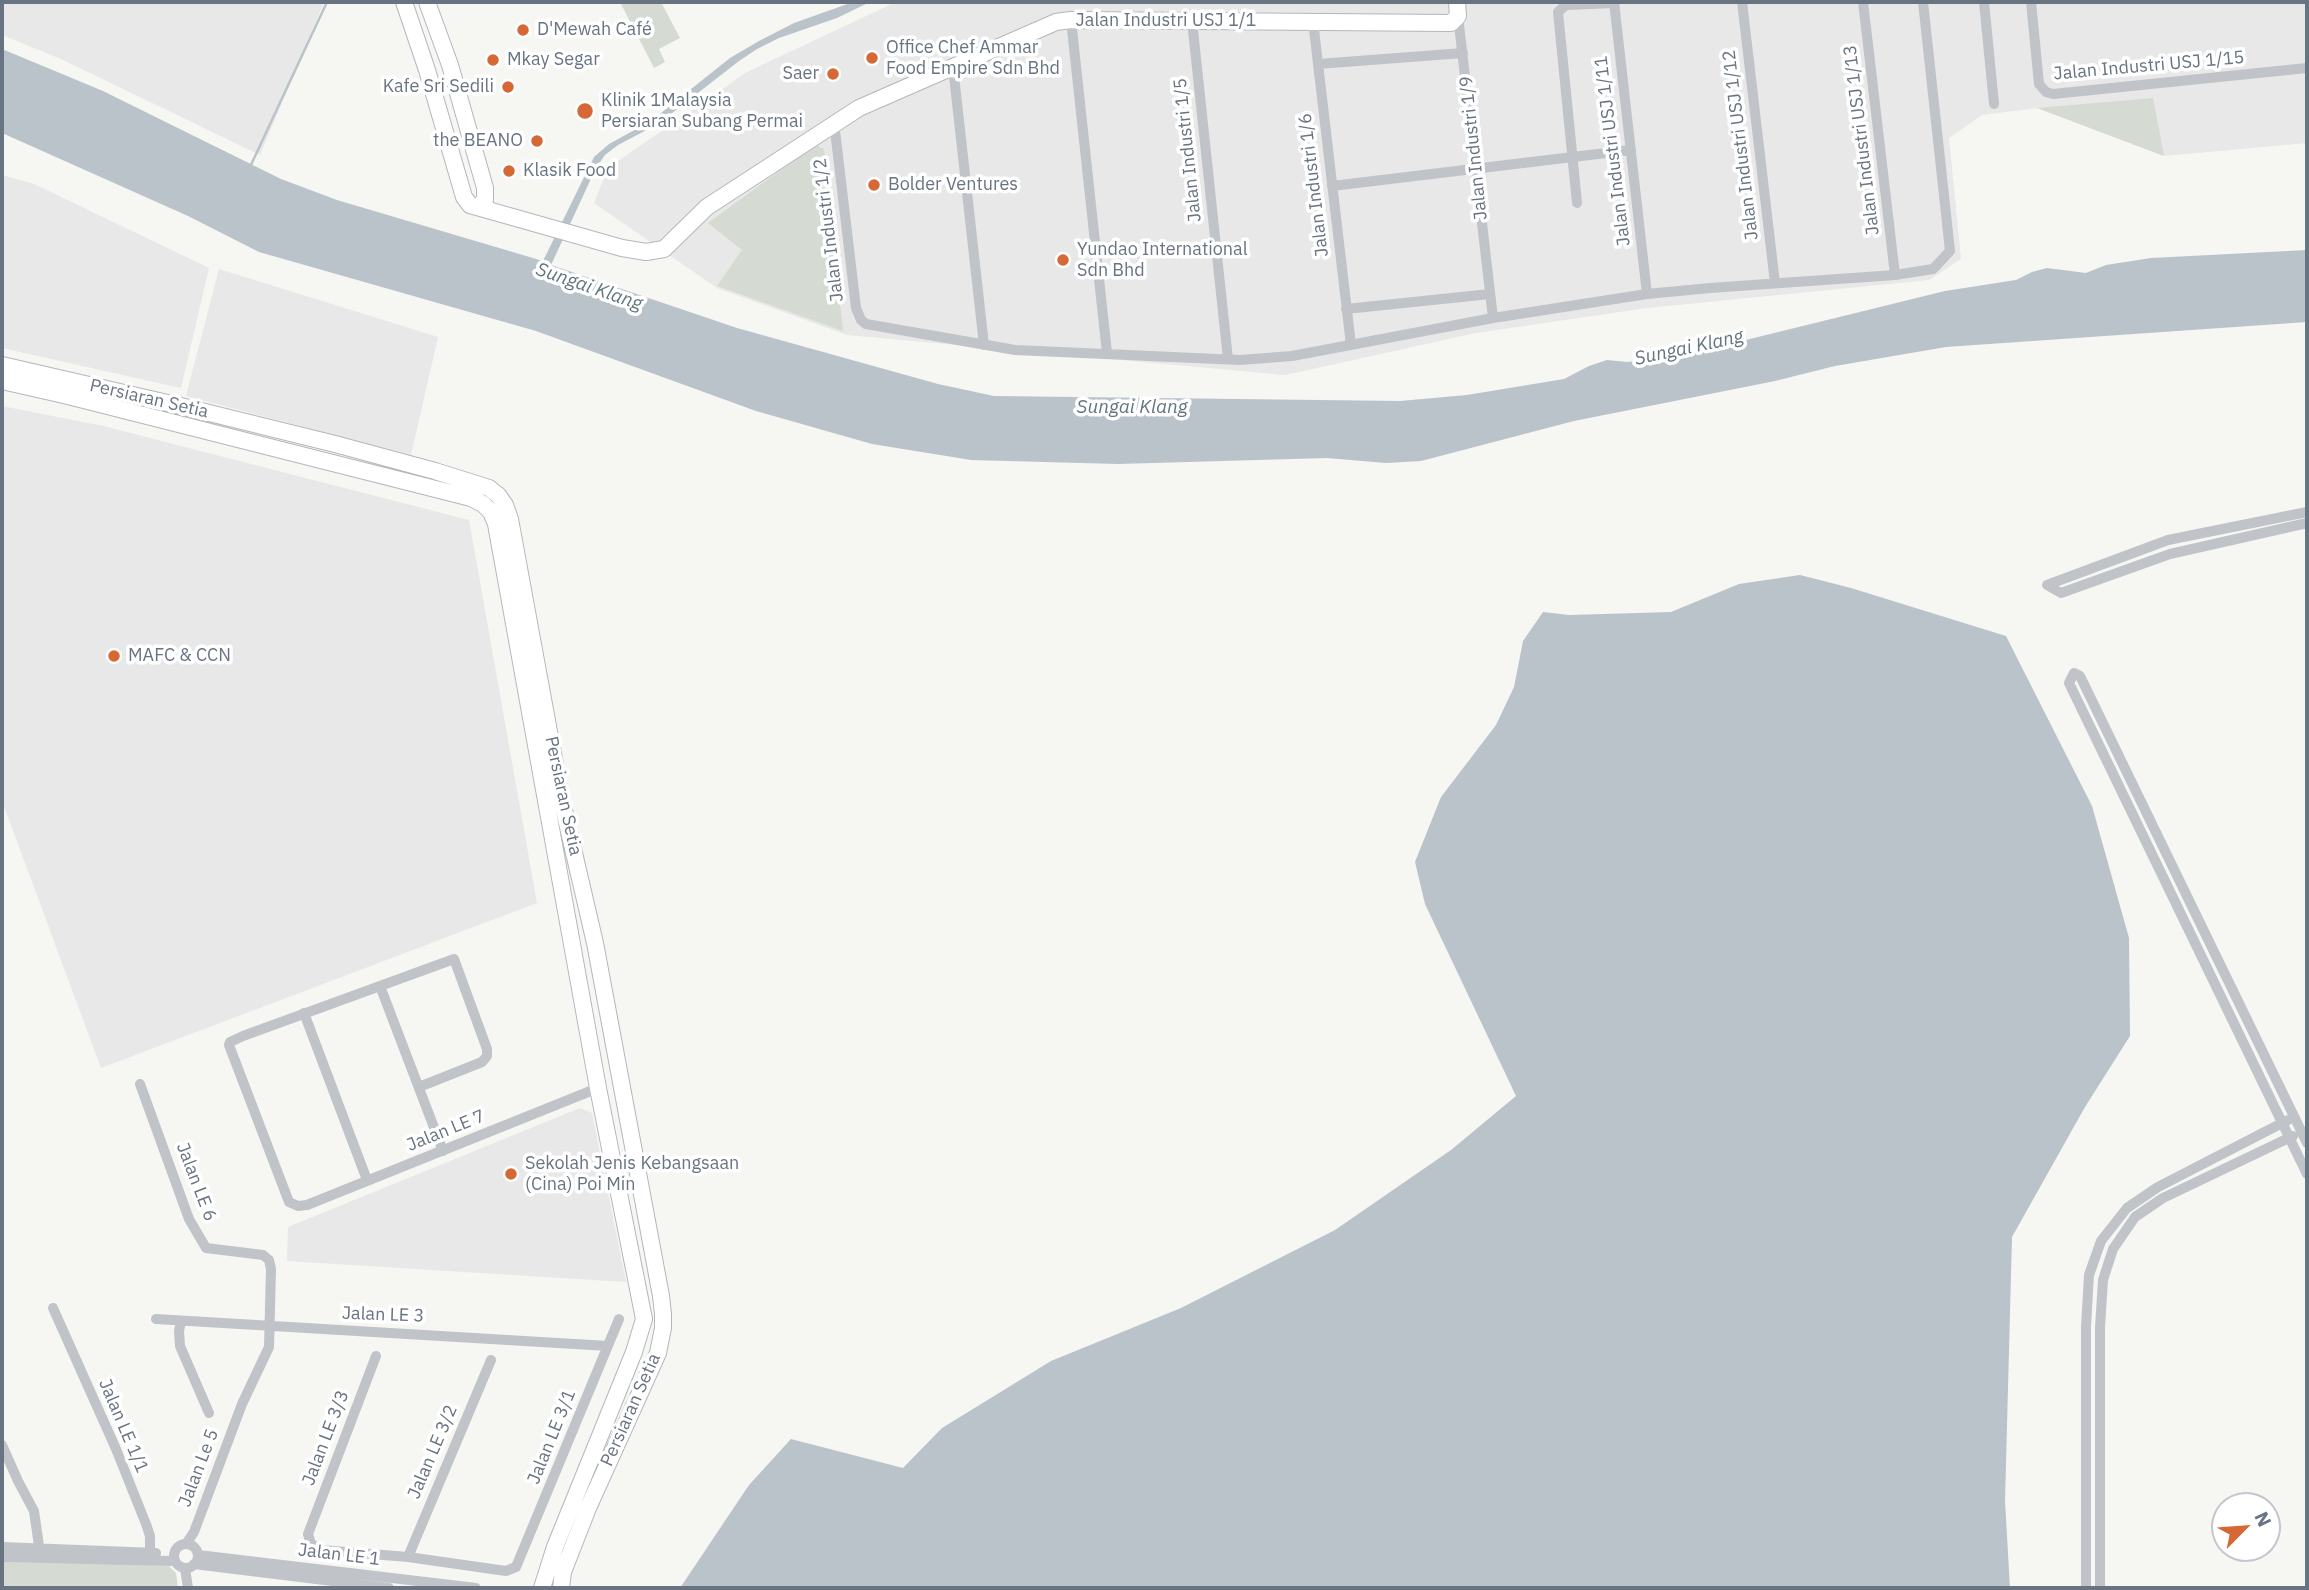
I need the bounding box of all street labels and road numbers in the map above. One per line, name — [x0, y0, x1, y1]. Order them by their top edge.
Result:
street label: Jalan Industri USJ 1/1 — [1076, 10, 1256, 32]
street label: Jalan Industri USJ 1/13 — [1840, 44, 1884, 236]
street label: Jalan Industri USJ 1/15 — [2053, 47, 2245, 85]
street label: Jalan Industri USJ 1/12 — [1719, 49, 1763, 241]
street label: Jalan Industri USJ 1/11 — [1591, 55, 1635, 247]
street label: Jalan Industri 1/9 — [1456, 75, 1492, 221]
street label: Jalan Industri 1/5 — [1170, 77, 1206, 223]
street label: Jalan Industri 1/6 — [1294, 112, 1334, 258]
street label: Jalan Industri 1/2 — [809, 157, 849, 303]
street label: Persiaran Setia — [87, 375, 211, 423]
street label: Persiaran Setia — [540, 734, 586, 858]
street label: Jalan LE 7 — [404, 1106, 488, 1156]
street label: Jalan LE 6 — [171, 1140, 221, 1224]
street label: Jalan LE 3 — [341, 1303, 425, 1327]
street label: Persiaran Setia — [596, 1350, 666, 1470]
street label: Jalan LE 1/1 — [94, 1376, 152, 1476]
street label: Jalan LE 3/3 — [298, 1387, 354, 1489]
street label: Jalan LE 3/1 — [523, 1387, 581, 1487]
street label: Jalan LE 3/2 — [404, 1402, 462, 1502]
street label: Jalan Le 5 — [174, 1426, 224, 1510]
street label: Jalan LE 1 — [297, 1539, 381, 1571]

